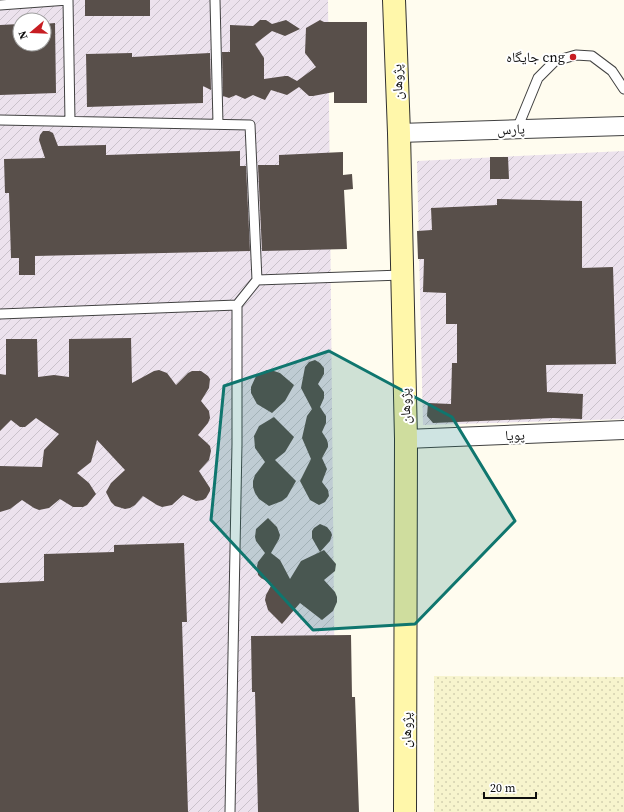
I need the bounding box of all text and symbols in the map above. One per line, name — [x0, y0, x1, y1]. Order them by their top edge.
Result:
north arrow — [12, 12, 52, 52]
text: N — [15, 29, 31, 41]
place label: جایگاه cng — [506, 47, 565, 67]
marker: جایگاه cng — [568, 52, 578, 62]
street label: پژوهان — [386, 64, 408, 100]
street label: پارس — [497, 119, 525, 139]
street label: پژوهان — [395, 388, 415, 424]
street label: پویا — [505, 425, 525, 445]
street label: پژوهان — [396, 712, 416, 748]
scale bar — [484, 774, 536, 800]
text: 20 m — [490, 780, 516, 796]

